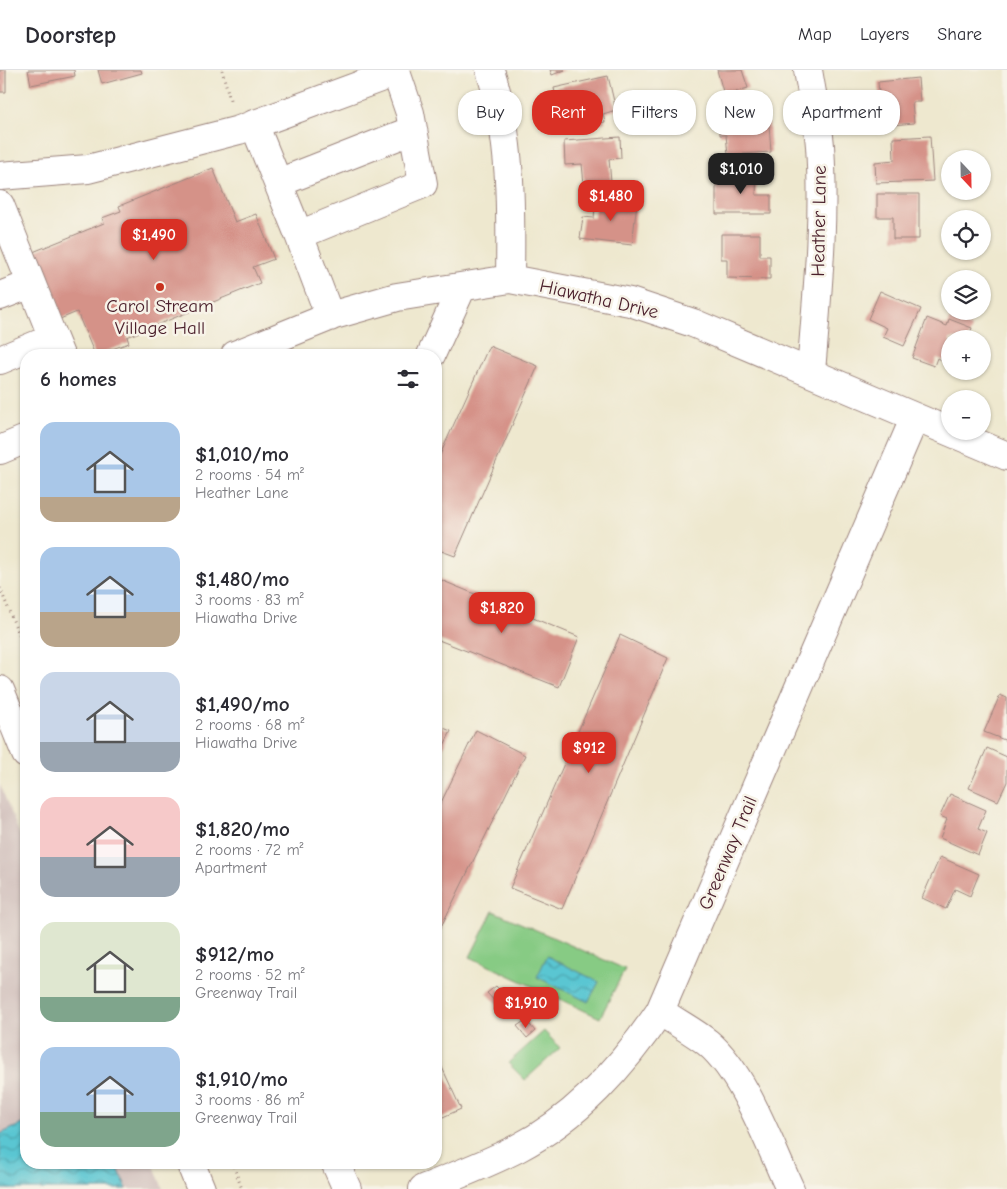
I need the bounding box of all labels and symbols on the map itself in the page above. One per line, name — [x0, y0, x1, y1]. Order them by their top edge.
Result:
north arrow — [941, 150, 991, 200]
pin: $1,010 — [700, 152, 782, 195]
street label: Heather Lane — [807, 165, 831, 277]
pin: $1,480 — [570, 180, 652, 222]
pin: $1,490 — [113, 218, 195, 261]
street label: Hiawatha Drive — [537, 275, 661, 323]
marker: Carol Stream Village Hall — [154, 281, 166, 293]
place label: Carol Stream Village Hall — [106, 295, 214, 339]
pin: $1,820 — [461, 592, 543, 634]
pin: $912 — [559, 732, 619, 774]
street label: Greenway Trail — [694, 793, 762, 913]
pin: $1,910 — [485, 986, 567, 1029]

